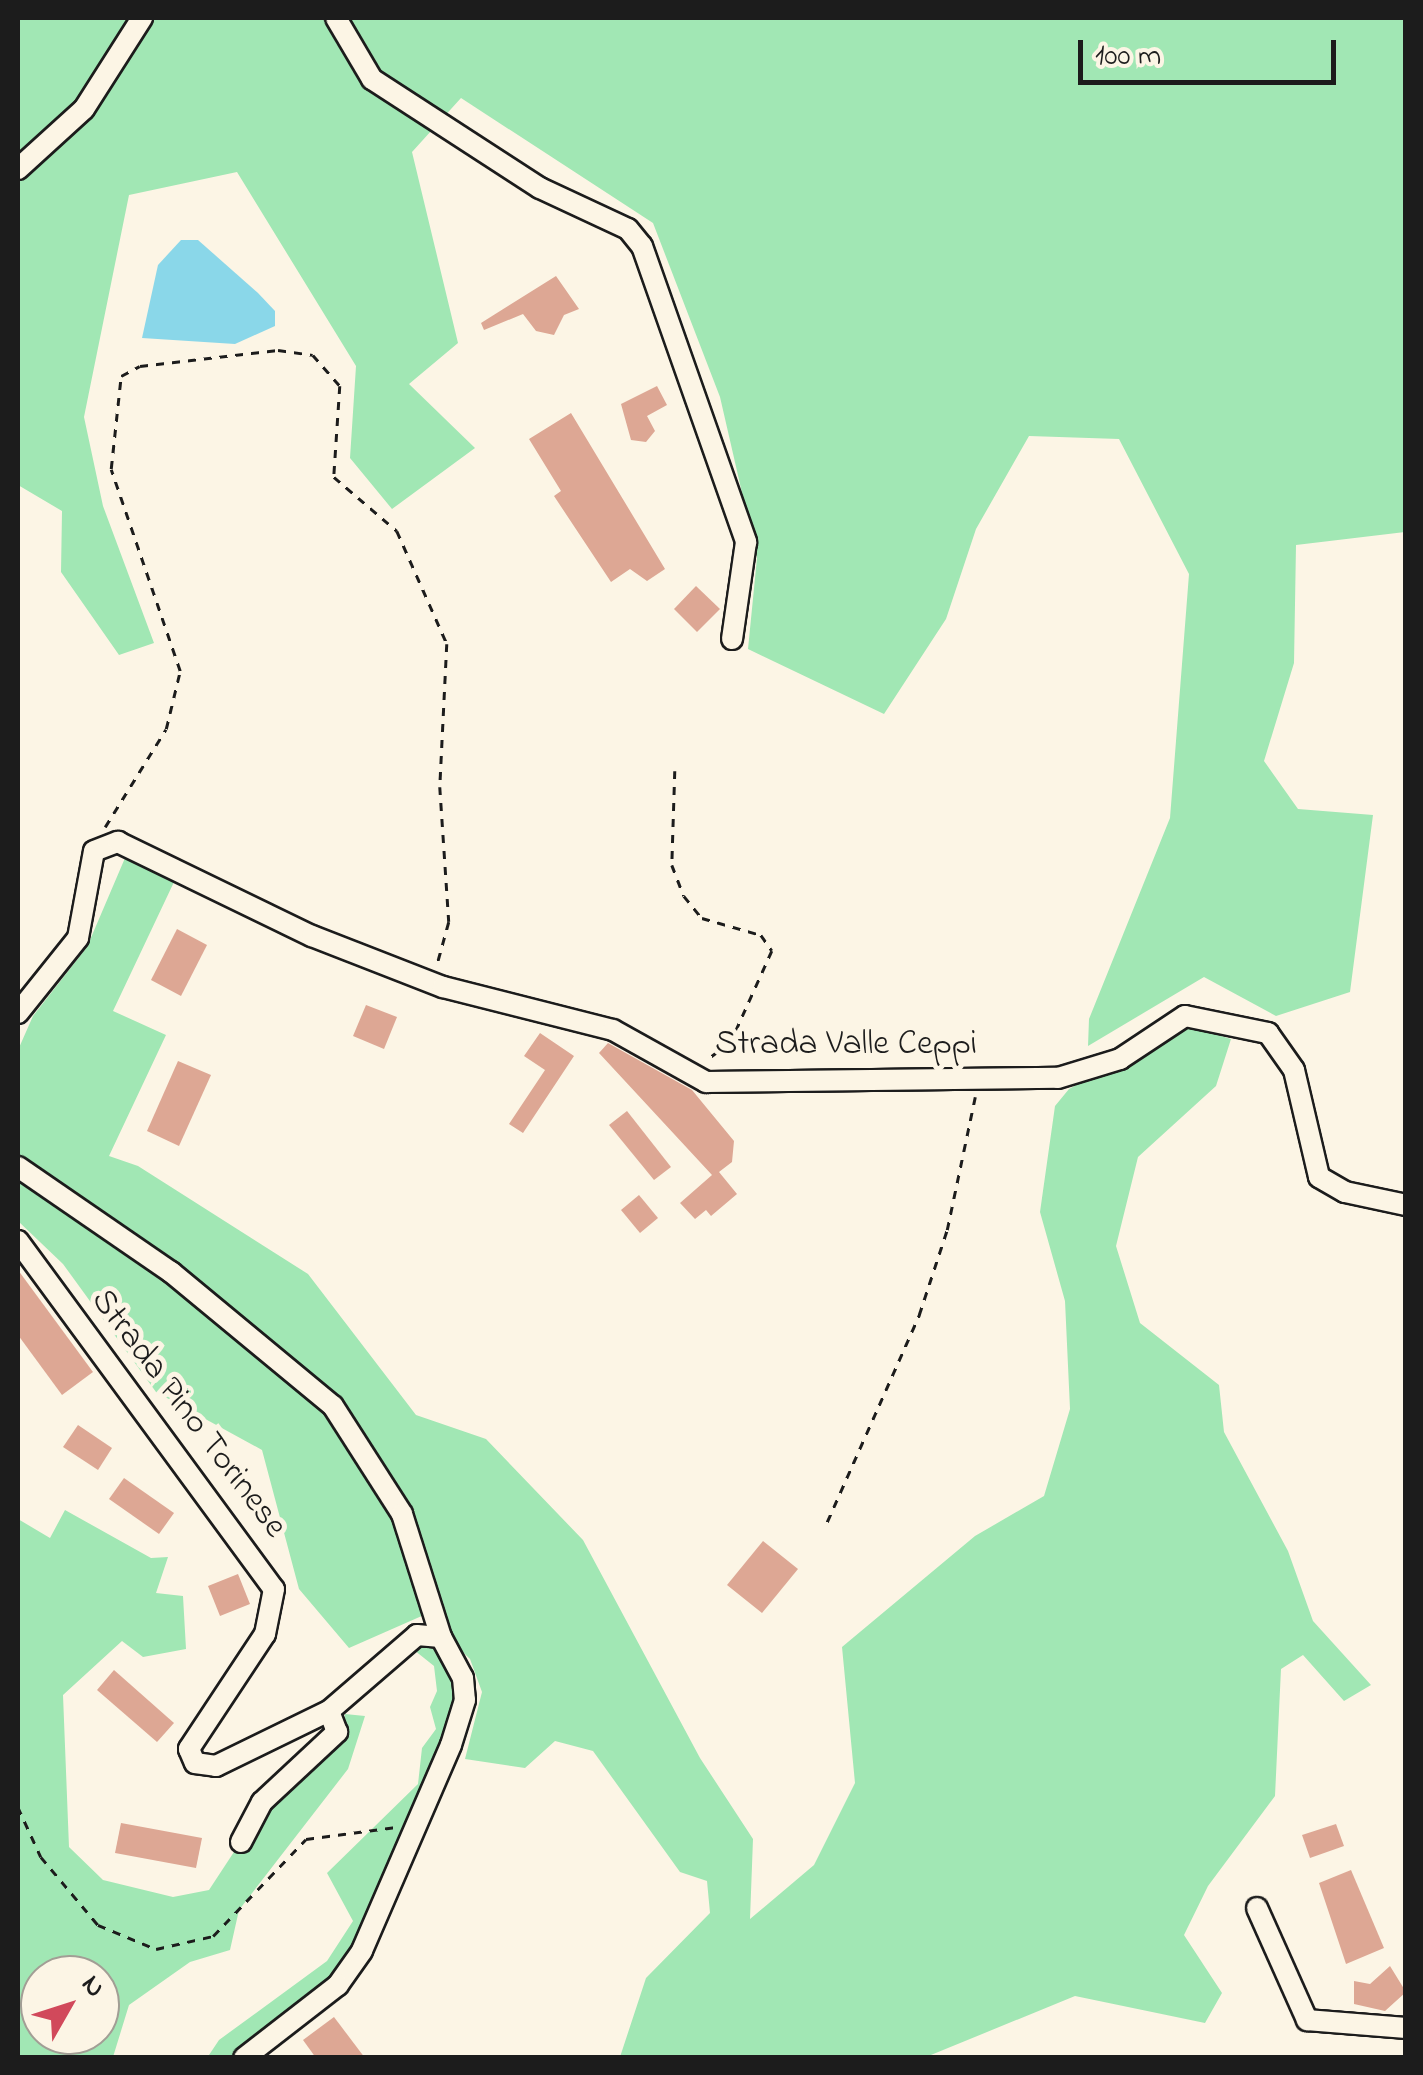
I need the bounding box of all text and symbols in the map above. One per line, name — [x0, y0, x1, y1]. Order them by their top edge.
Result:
scale bar — [1083, 20, 1340, 82]
text: 100 m — [1095, 35, 1161, 79]
street label: Strada Valle Ceppi — [715, 1024, 977, 1066]
street label: Strada Pino Torinese — [81, 1281, 295, 1547]
north arrow — [20, 1955, 120, 2055]
text: N — [70, 1967, 114, 2007]

